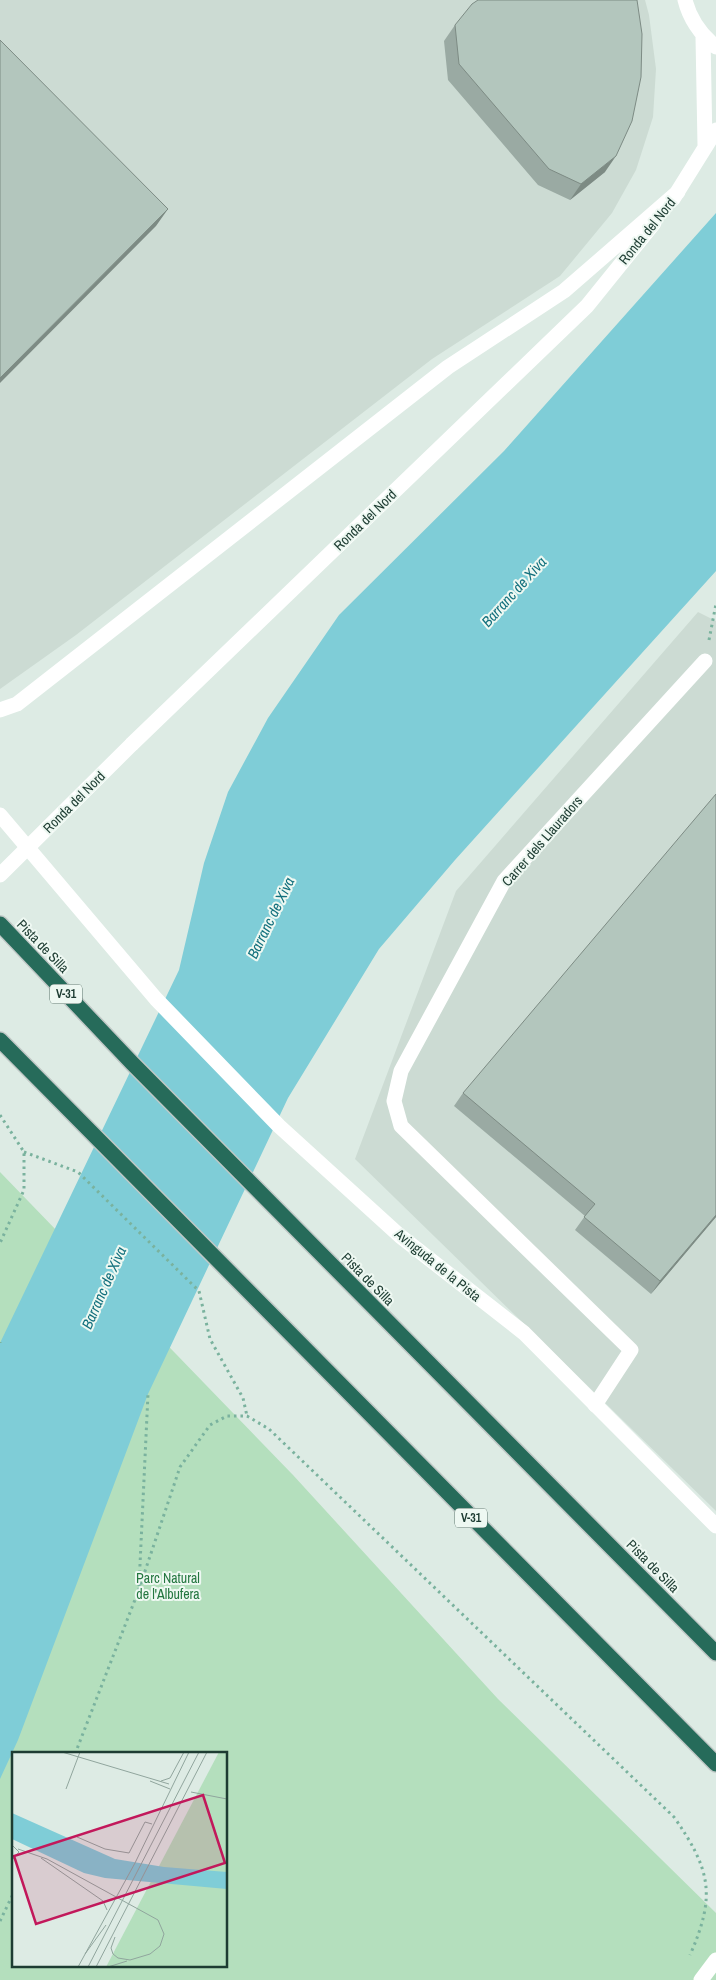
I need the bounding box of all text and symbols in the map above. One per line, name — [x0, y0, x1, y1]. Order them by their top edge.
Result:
street label: Ronda del Nord — [615, 194, 679, 268]
street label: Ronda del Nord — [330, 486, 400, 554]
water label: Barranc de Xiva — [476, 552, 551, 631]
street label: Ronda del Nord — [39, 767, 109, 837]
street label: Carrer dels Llauradors — [498, 792, 586, 890]
water label: Barranc de Xiva — [242, 873, 299, 962]
street label: Pista de Silla — [13, 915, 73, 977]
road number: V-31 — [50, 984, 82, 1004]
street label: Avinguda de la Pista — [390, 1224, 485, 1306]
water label: Barranc de Xiva — [76, 1243, 131, 1332]
street label: Pista de Silla — [338, 1249, 399, 1310]
road number: V-31 — [455, 1509, 487, 1528]
street label: Pista de Silla — [623, 1536, 684, 1597]
park label: Parc Natural de l'Albufera — [136, 1569, 200, 1603]
inset map — [12, 1752, 228, 1968]

